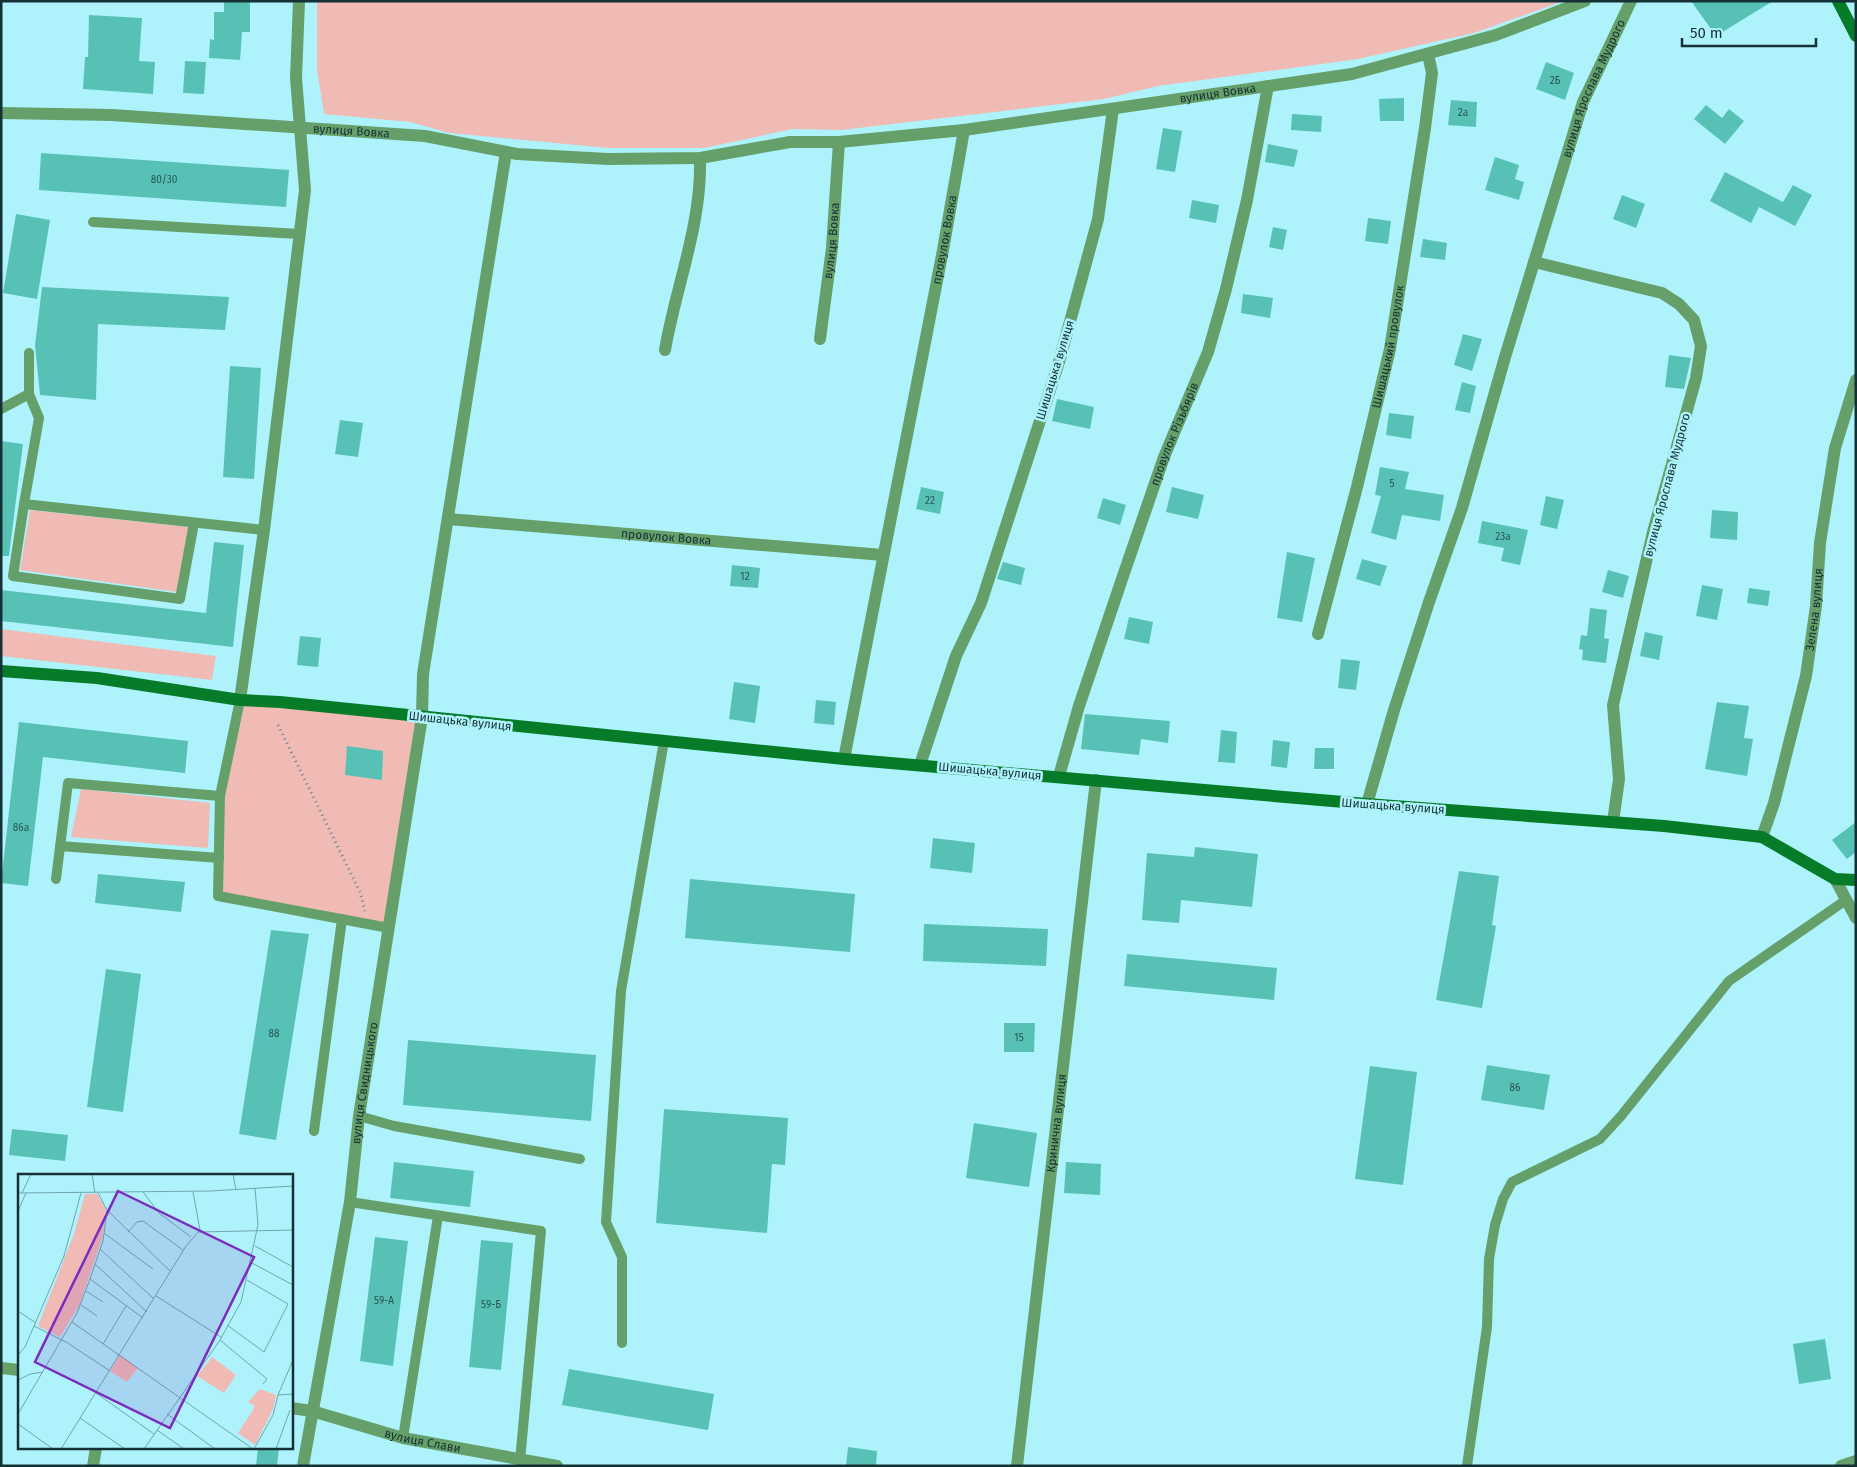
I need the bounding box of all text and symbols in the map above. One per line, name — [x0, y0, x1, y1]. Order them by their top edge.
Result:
scale bar — [1682, 15, 1816, 47]
street label: вулиця Ярослава Мудрого — [1559, 17, 1628, 159]
text: 50 m — [1690, 24, 1723, 42]
house number: 2Б — [1550, 75, 1561, 87]
street label: вулиця Вовка — [1179, 81, 1257, 106]
house number: 2а — [1458, 107, 1468, 119]
street label: вулиця Вовка — [313, 122, 390, 141]
house number: 80/30 — [151, 174, 178, 186]
street label: провулок Вовка — [929, 194, 960, 286]
street label: вулиця Вовка — [821, 202, 842, 280]
street label: Шишацький провулок — [1369, 283, 1407, 410]
street label: Шишацька вулиця — [1033, 318, 1077, 422]
street label: провулок Різьбярів — [1148, 380, 1202, 488]
street label: вулиця Ярослава Мудрого — [1641, 412, 1693, 558]
house number: 5 — [1389, 478, 1395, 490]
house number: 22 — [925, 495, 935, 507]
street label: провулок Вовка — [620, 526, 712, 548]
house number: 23а — [1495, 531, 1511, 543]
street label: Зелена вулиця — [1803, 568, 1825, 652]
house number: 12 — [740, 571, 750, 583]
street label: Шишацька вулиця — [408, 709, 512, 733]
street label: Шишацька вулиця — [938, 760, 1042, 782]
street label: Шишацька вулиця — [1341, 795, 1445, 817]
house number: 86а — [13, 822, 29, 834]
street label: вулиця Свидницького — [349, 1021, 381, 1145]
house number: 88 — [268, 1028, 280, 1040]
house number: 15 — [1014, 1032, 1024, 1044]
street label: Кринична вулиця — [1044, 1073, 1069, 1173]
house number: 86 — [1510, 1082, 1520, 1094]
inset map — [18, 1174, 292, 1450]
house number: 59-А — [374, 1295, 394, 1307]
house number: 59-Б — [481, 1299, 501, 1311]
street label: вулиця Слави — [383, 1426, 462, 1455]

